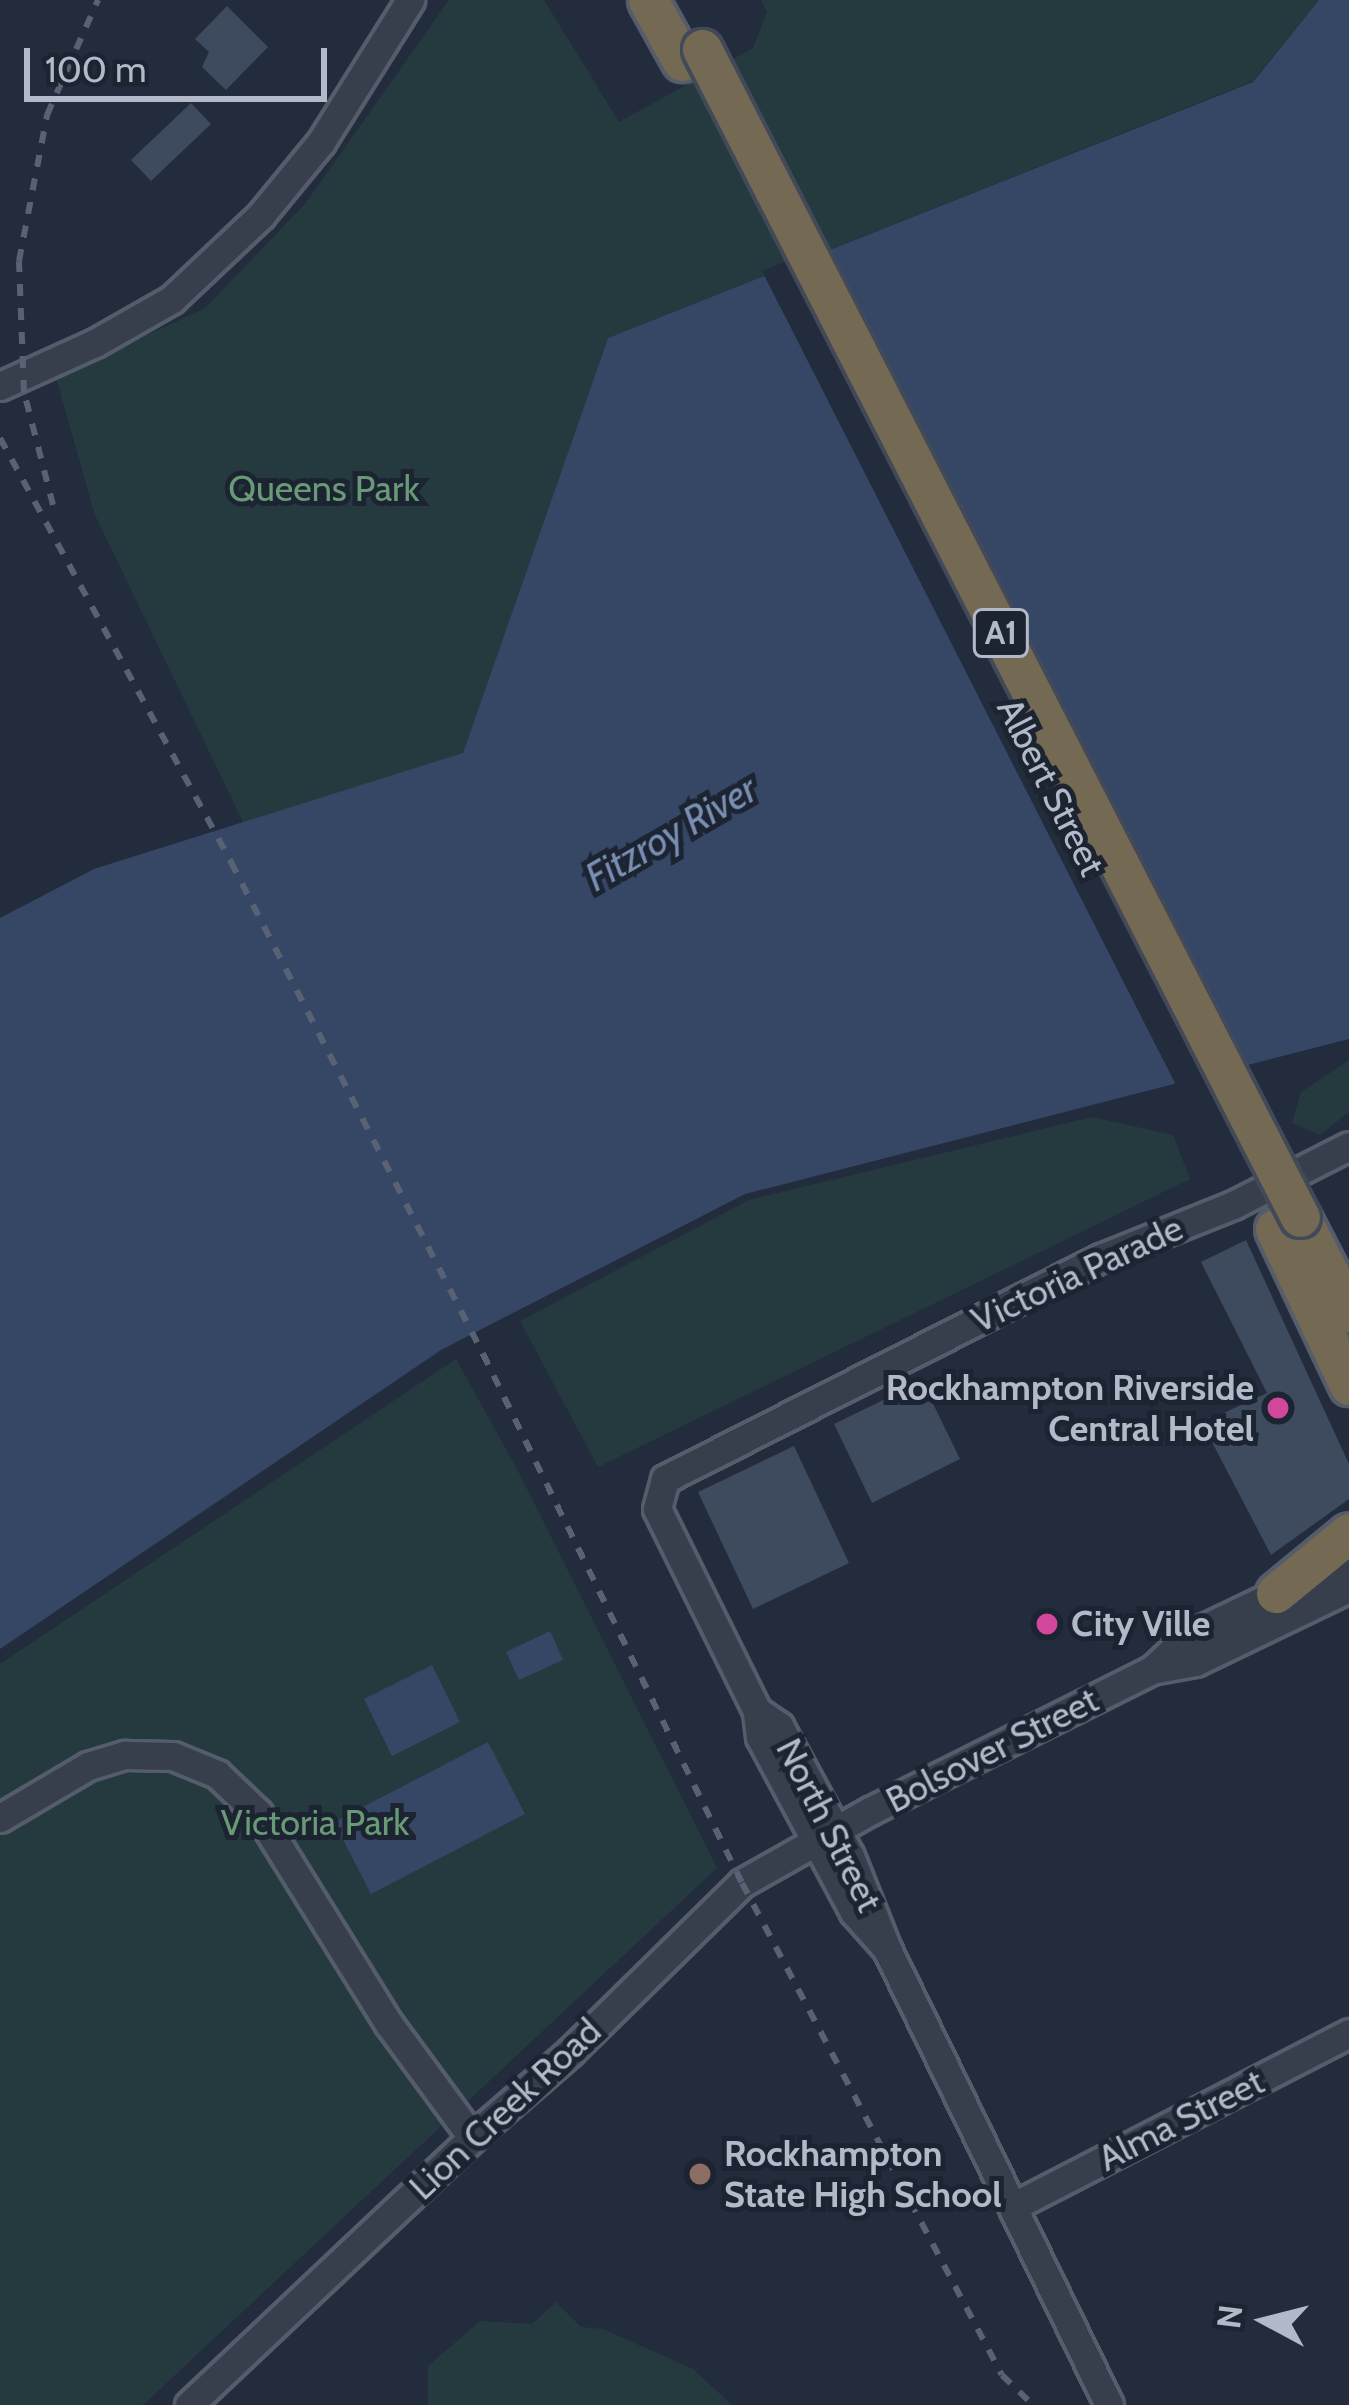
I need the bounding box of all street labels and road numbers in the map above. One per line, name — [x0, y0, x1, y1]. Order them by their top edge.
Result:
road number: A1 — [971, 606, 1031, 660]
street label: Albert Street — [988, 691, 1114, 883]
street label: Victoria Parade — [965, 1206, 1189, 1342]
street label: Bolsover Street — [879, 1678, 1105, 1822]
street label: North Street — [767, 1731, 891, 1919]
street label: Lion Creek Road — [400, 2009, 610, 2209]
street label: Alma Street — [1091, 2060, 1271, 2180]

